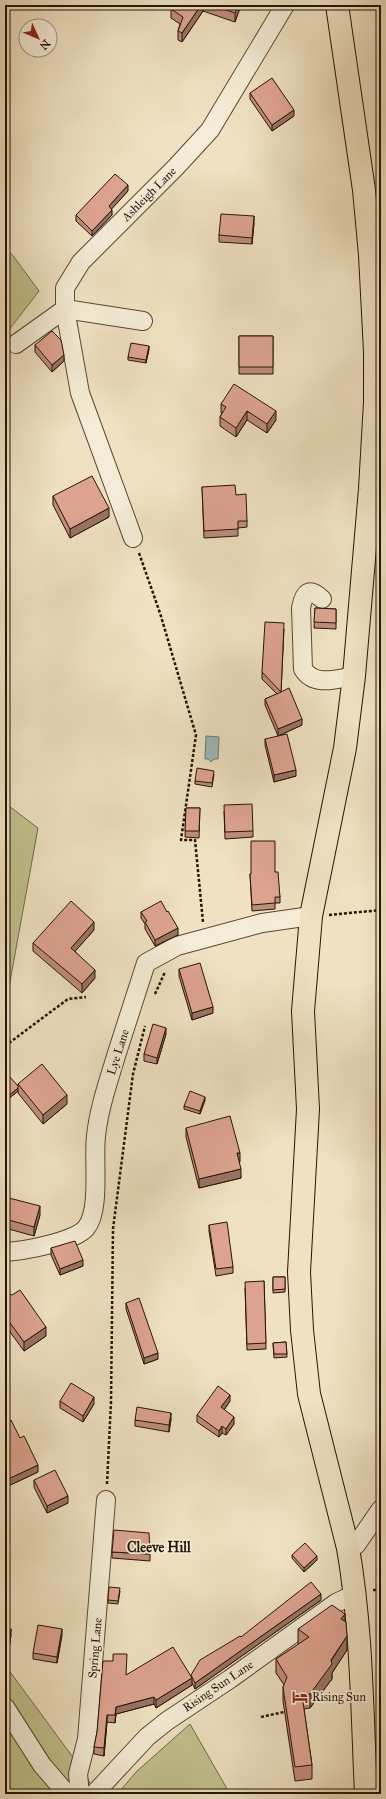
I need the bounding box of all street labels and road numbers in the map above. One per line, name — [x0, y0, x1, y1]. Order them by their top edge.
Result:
street label: Ashleigh Lane — [118, 164, 180, 225]
street label: Lye Lane — [104, 1027, 132, 1077]
street label: Spring Lane — [85, 1617, 106, 1679]
street label: Rising Sun Lane — [180, 1657, 256, 1716]

